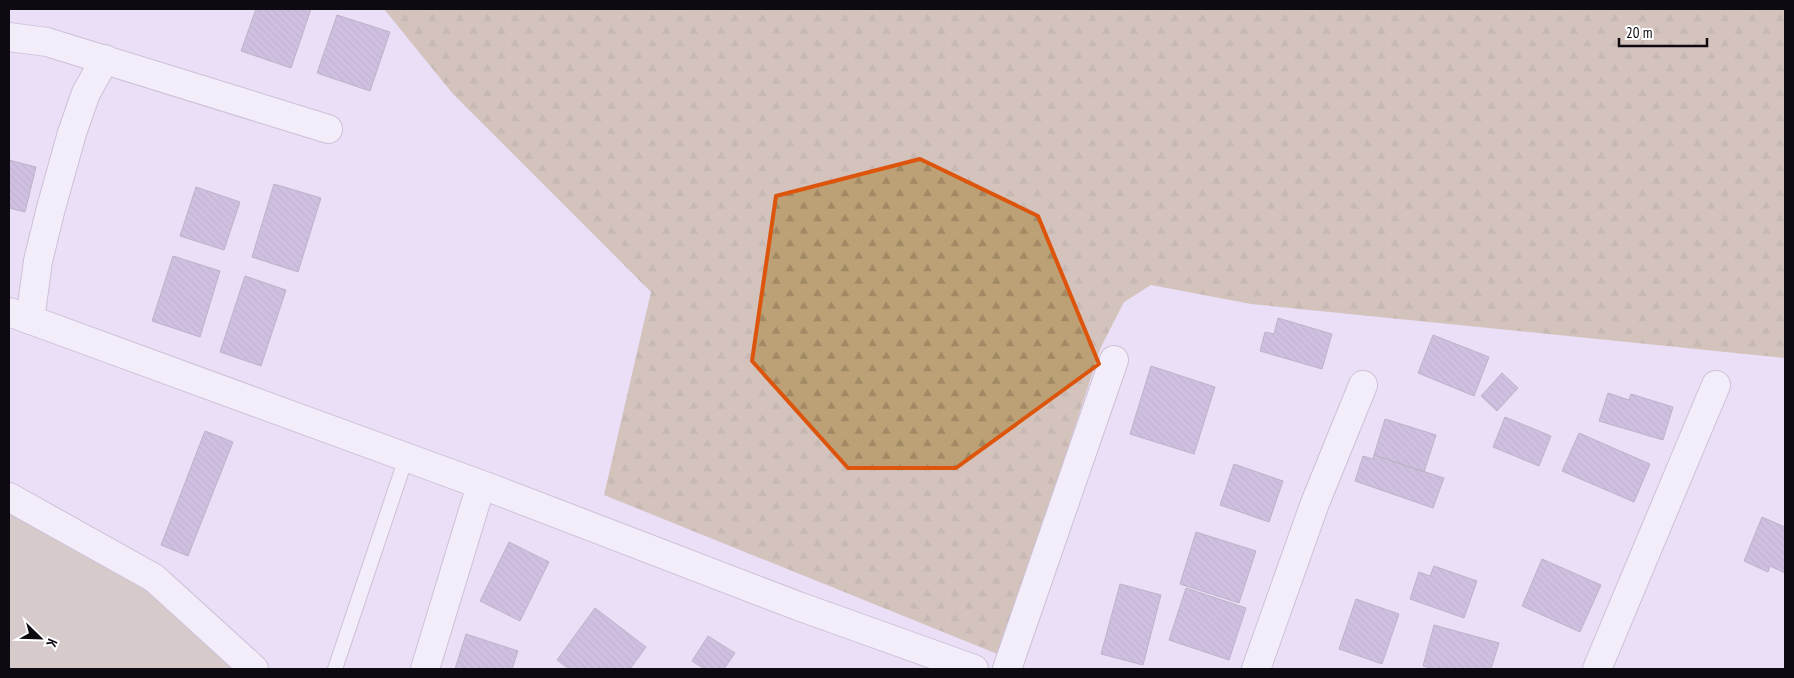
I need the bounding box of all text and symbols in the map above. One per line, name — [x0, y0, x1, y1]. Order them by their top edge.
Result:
scale bar — [1619, 15, 1706, 47]
text: 20 m — [1626, 23, 1652, 42]
north arrow — [15, 613, 65, 663]
text: K — [42, 636, 62, 651]

